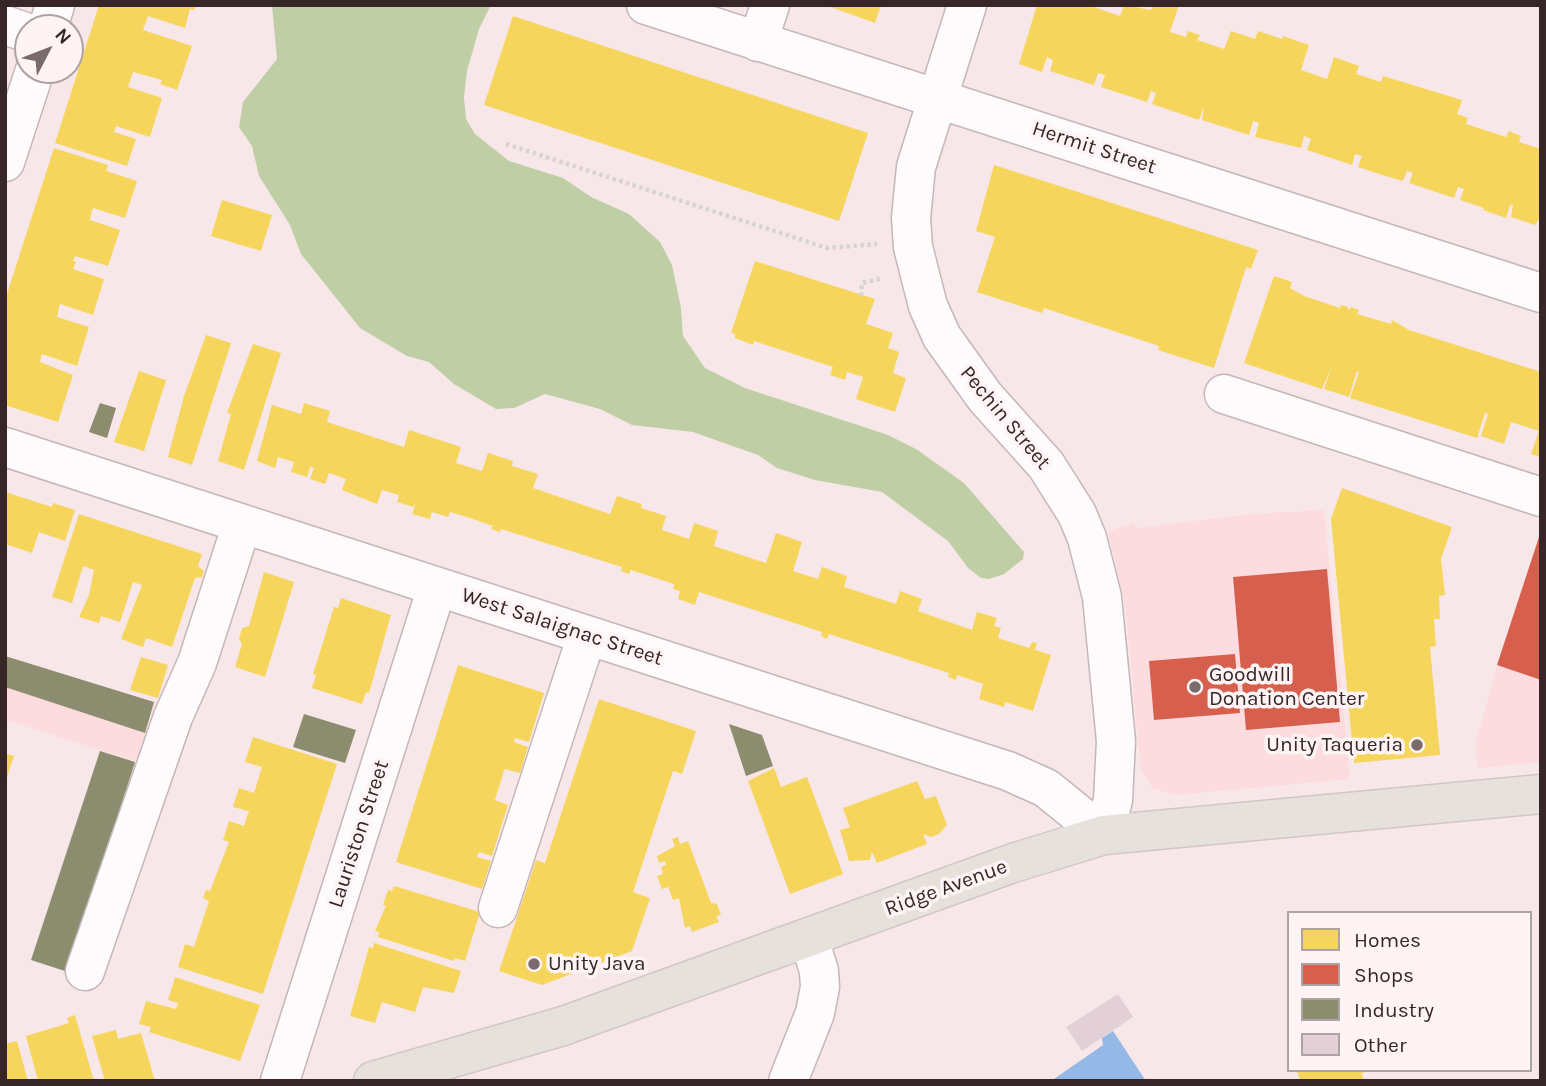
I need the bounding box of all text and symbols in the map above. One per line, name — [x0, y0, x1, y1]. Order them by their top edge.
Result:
north arrow — [14, 14, 84, 84]
text: N — [50, 24, 76, 49]
street label: Hermit Street — [1029, 116, 1159, 180]
street label: Pechin Street — [954, 361, 1056, 475]
street label: West Salaignac Street — [458, 583, 666, 671]
place label: Goodwill Donation Center — [1209, 662, 1364, 712]
marker: Goodwill Donation Center — [1187, 679, 1203, 695]
place label: Unity Taqueria — [1266, 732, 1403, 758]
marker: Unity Taqueria — [1409, 737, 1425, 753]
street label: Lauriston Street — [323, 757, 395, 911]
street label: Ridge Avenue — [881, 854, 1011, 922]
legend — [1287, 911, 1532, 1072]
text: Homes — [1354, 928, 1421, 952]
place label: Unity Java — [548, 951, 645, 977]
marker: Unity Java — [526, 956, 542, 972]
text: Shops — [1354, 963, 1414, 987]
text: Industry — [1354, 998, 1434, 1022]
text: Other — [1354, 1033, 1407, 1057]

